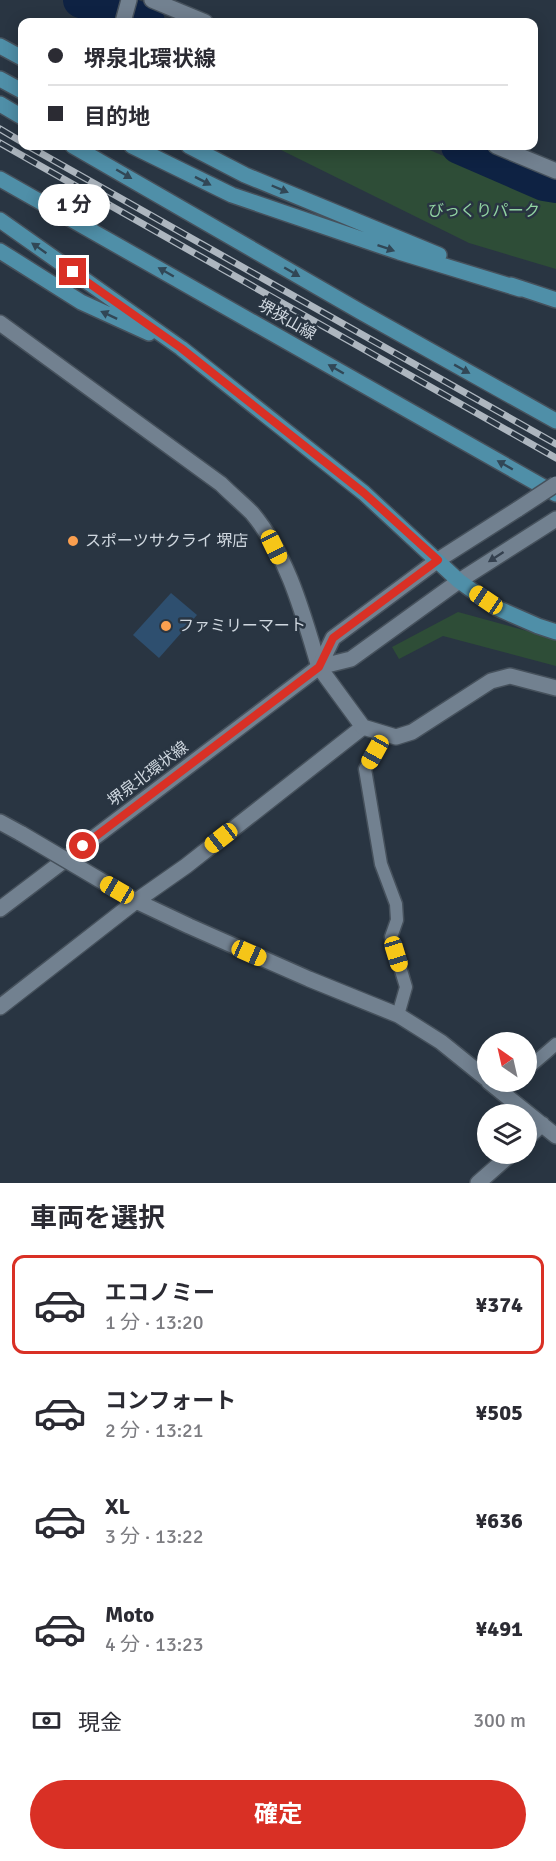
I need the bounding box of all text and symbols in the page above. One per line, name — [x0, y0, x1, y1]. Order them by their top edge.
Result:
text: 堺泉北環状線 — [84, 45, 216, 72]
text: 目的地 — [84, 103, 150, 130]
one-way arrow — [116, 169, 132, 180]
one-way arrow — [195, 176, 212, 186]
one-way arrow — [271, 184, 289, 194]
callout: 1 分 — [37, 185, 109, 227]
text: 1 分 — [56, 192, 92, 217]
park label: びっくりパーク — [428, 201, 540, 221]
one-way arrow — [32, 242, 48, 254]
one-way arrow — [377, 243, 395, 253]
route end — [59, 258, 86, 285]
one-way arrow — [158, 267, 174, 278]
one-way arrow — [284, 267, 301, 277]
street label: 堺狭山線 — [254, 295, 320, 345]
one-way arrow — [101, 311, 118, 320]
one-way arrow — [327, 364, 344, 374]
one-way arrow — [454, 364, 471, 374]
one-way arrow — [496, 460, 513, 470]
car — [258, 527, 290, 567]
place label: スポーツサクライ 堺店 — [85, 531, 248, 551]
marker: スポーツサクライ 堺店 — [66, 534, 80, 548]
one-way arrow — [489, 551, 505, 563]
car — [466, 582, 506, 618]
place label: ファミリーマート — [178, 616, 306, 636]
marker: ファミリーマート — [159, 619, 173, 633]
car — [358, 732, 392, 772]
street label: 堺泉北環状線 — [104, 737, 192, 811]
car — [201, 820, 241, 856]
route start — [69, 832, 96, 859]
car — [97, 873, 137, 907]
car — [382, 934, 410, 974]
car — [229, 937, 269, 969]
north arrow — [477, 1032, 537, 1092]
map controls — [477, 1032, 537, 1164]
button: layers — [477, 1104, 537, 1164]
text: 車両を選択 — [30, 1202, 165, 1235]
icon: car — [33, 1278, 87, 1332]
text: エコノミー — [105, 1279, 215, 1306]
text: ¥374 — [475, 1291, 523, 1318]
text: 1 分 · 13:20 — [105, 1310, 204, 1335]
icon: car — [33, 1386, 87, 1440]
text: コンフォート — [105, 1387, 236, 1414]
text: ¥505 — [475, 1399, 523, 1426]
text: 2 分 · 13:21 — [105, 1418, 204, 1443]
text: XL — [105, 1493, 130, 1520]
icon: car — [33, 1494, 87, 1548]
text: ¥636 — [475, 1507, 523, 1534]
text: 3 分 · 13:22 — [105, 1524, 204, 1549]
text: Moto — [105, 1601, 154, 1628]
icon: car — [33, 1602, 87, 1656]
text: ¥491 — [475, 1615, 523, 1642]
text: 4 分 · 13:23 — [105, 1632, 204, 1657]
icon: cash — [30, 1704, 63, 1737]
text: 300 m — [473, 1708, 526, 1733]
text: 現金 — [78, 1709, 122, 1736]
button: 確定 — [30, 1780, 526, 1849]

